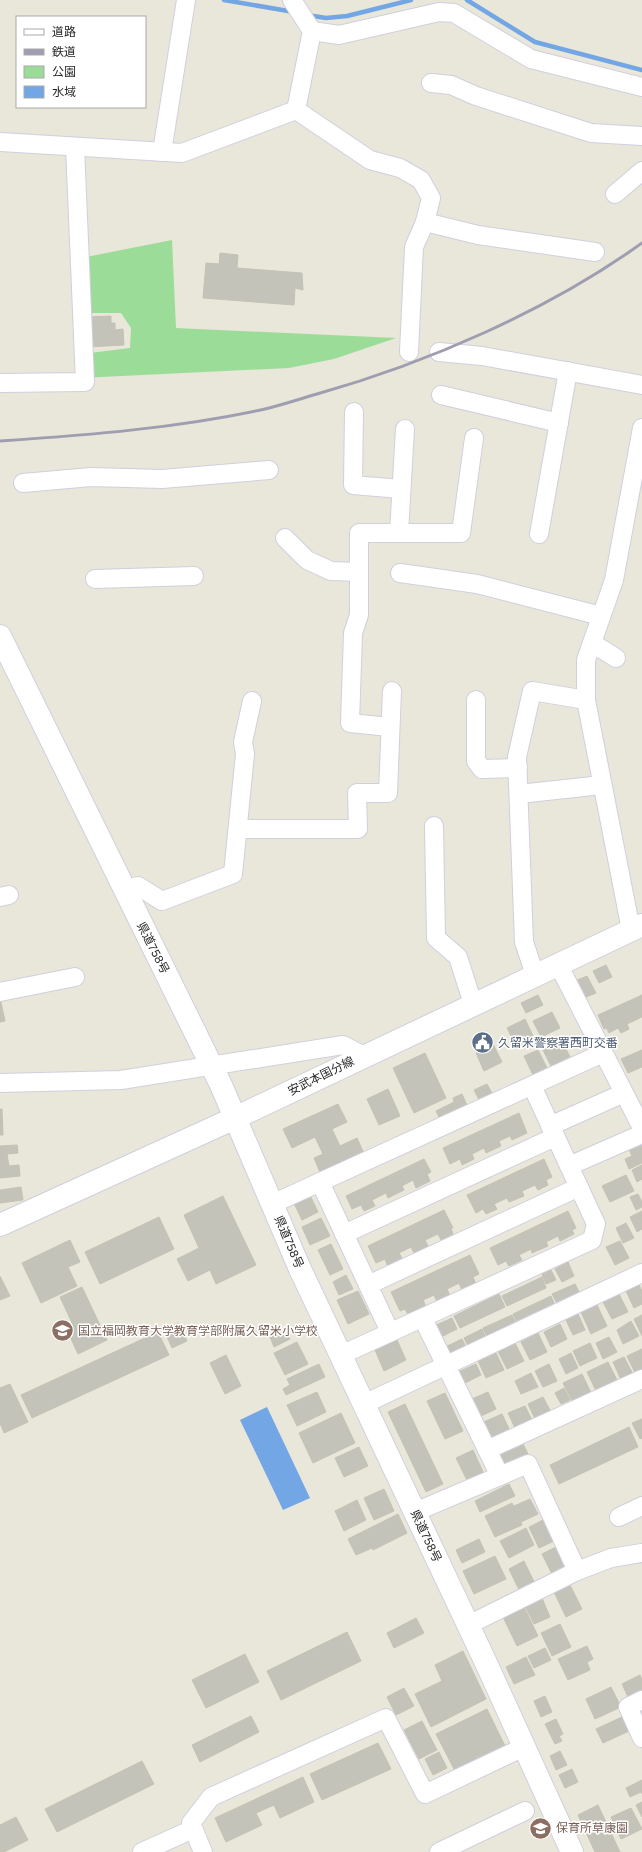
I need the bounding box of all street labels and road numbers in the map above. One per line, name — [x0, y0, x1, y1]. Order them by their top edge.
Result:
street label: 県道758号 — [134, 920, 172, 976]
street label: 安武本国分線 — [286, 1054, 356, 1098]
street label: 県道758号 — [272, 1213, 306, 1271]
street label: 県道758号 — [408, 1508, 444, 1564]

